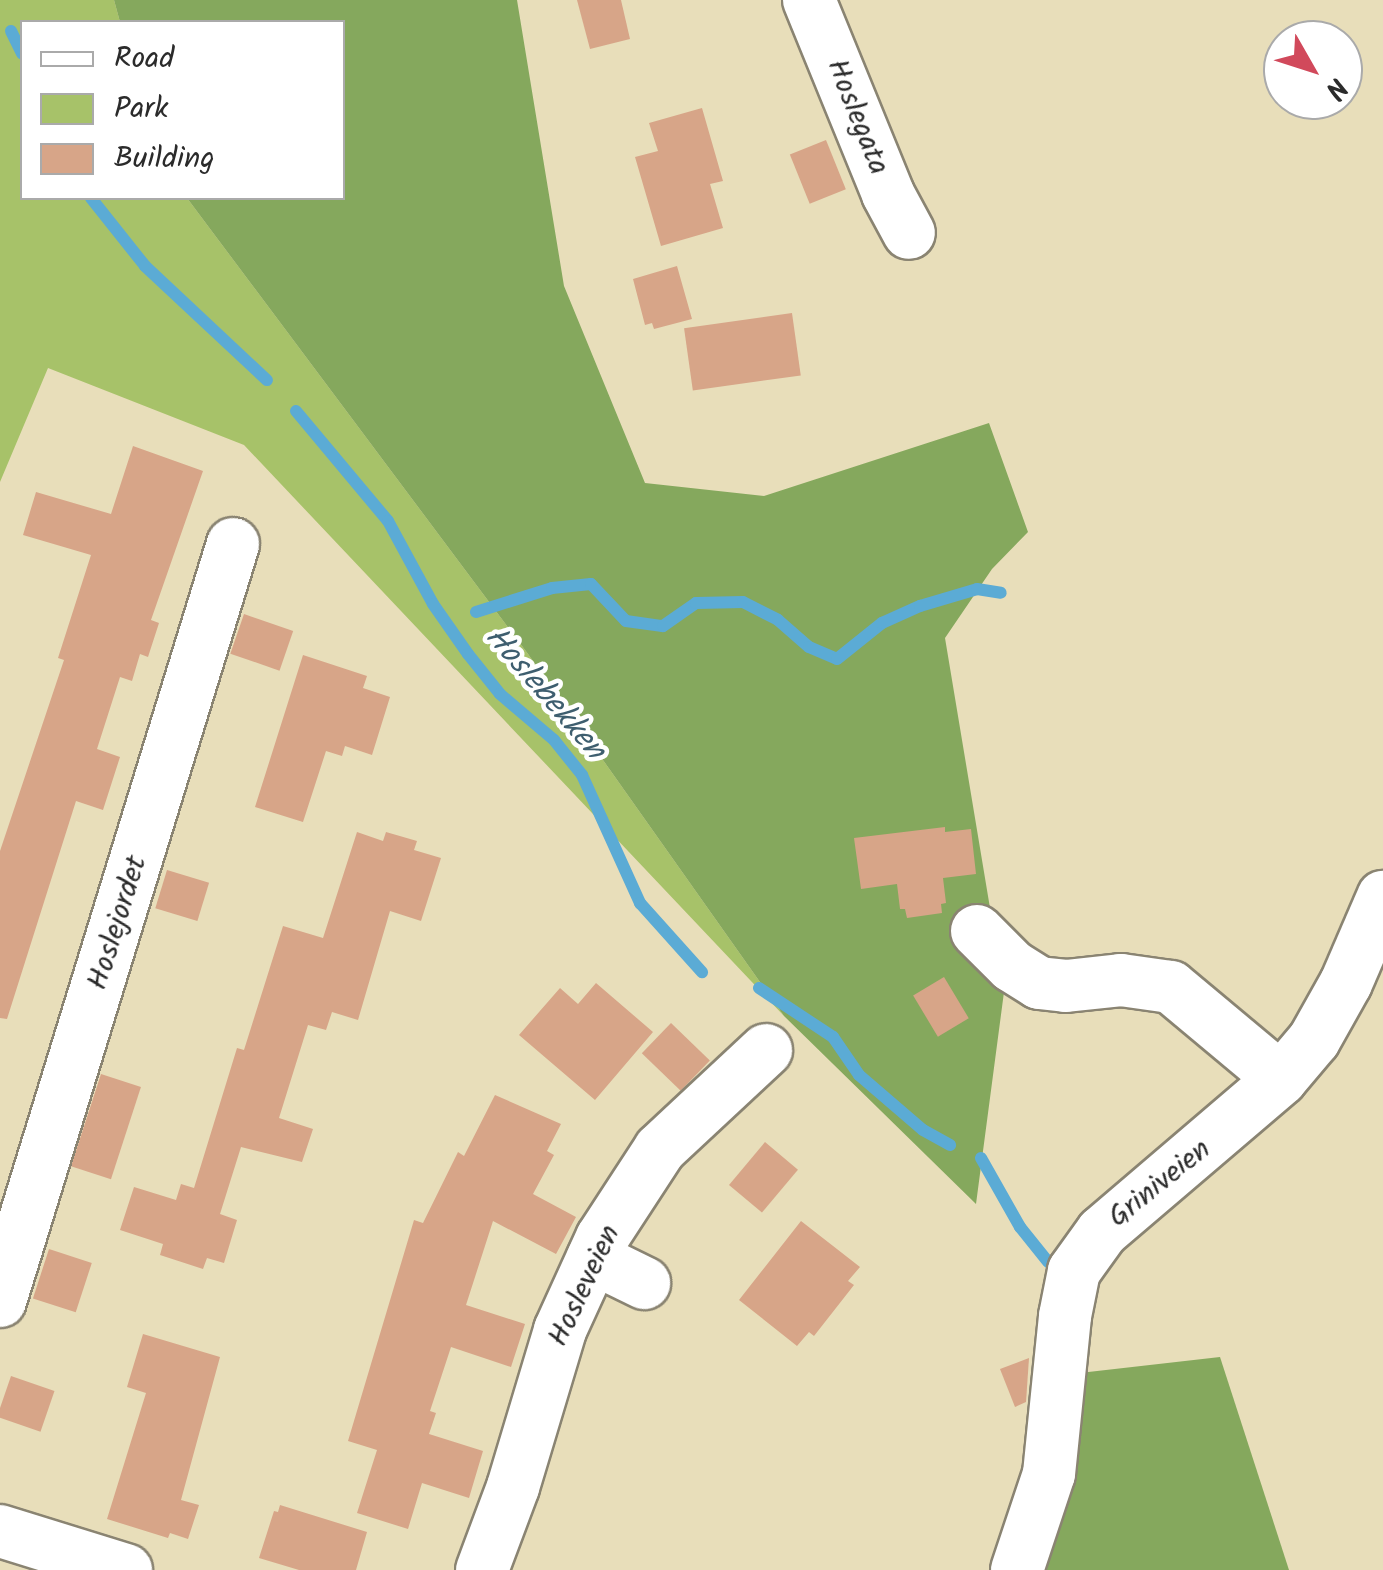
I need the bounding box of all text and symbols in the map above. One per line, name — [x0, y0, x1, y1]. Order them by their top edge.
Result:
legend — [20, 20, 345, 200]
north arrow — [1263, 20, 1363, 120]
text: Road — [114, 35, 174, 83]
street label: Hoslegata — [818, 54, 896, 180]
text: N — [1312, 67, 1358, 109]
text: Park — [114, 85, 168, 133]
text: Building — [114, 135, 214, 183]
water label: Hoslebekken — [476, 619, 612, 769]
street label: Hoslejordet — [81, 851, 155, 995]
street label: Griniveien — [1102, 1132, 1218, 1236]
street label: Hosleveien — [541, 1219, 629, 1353]

